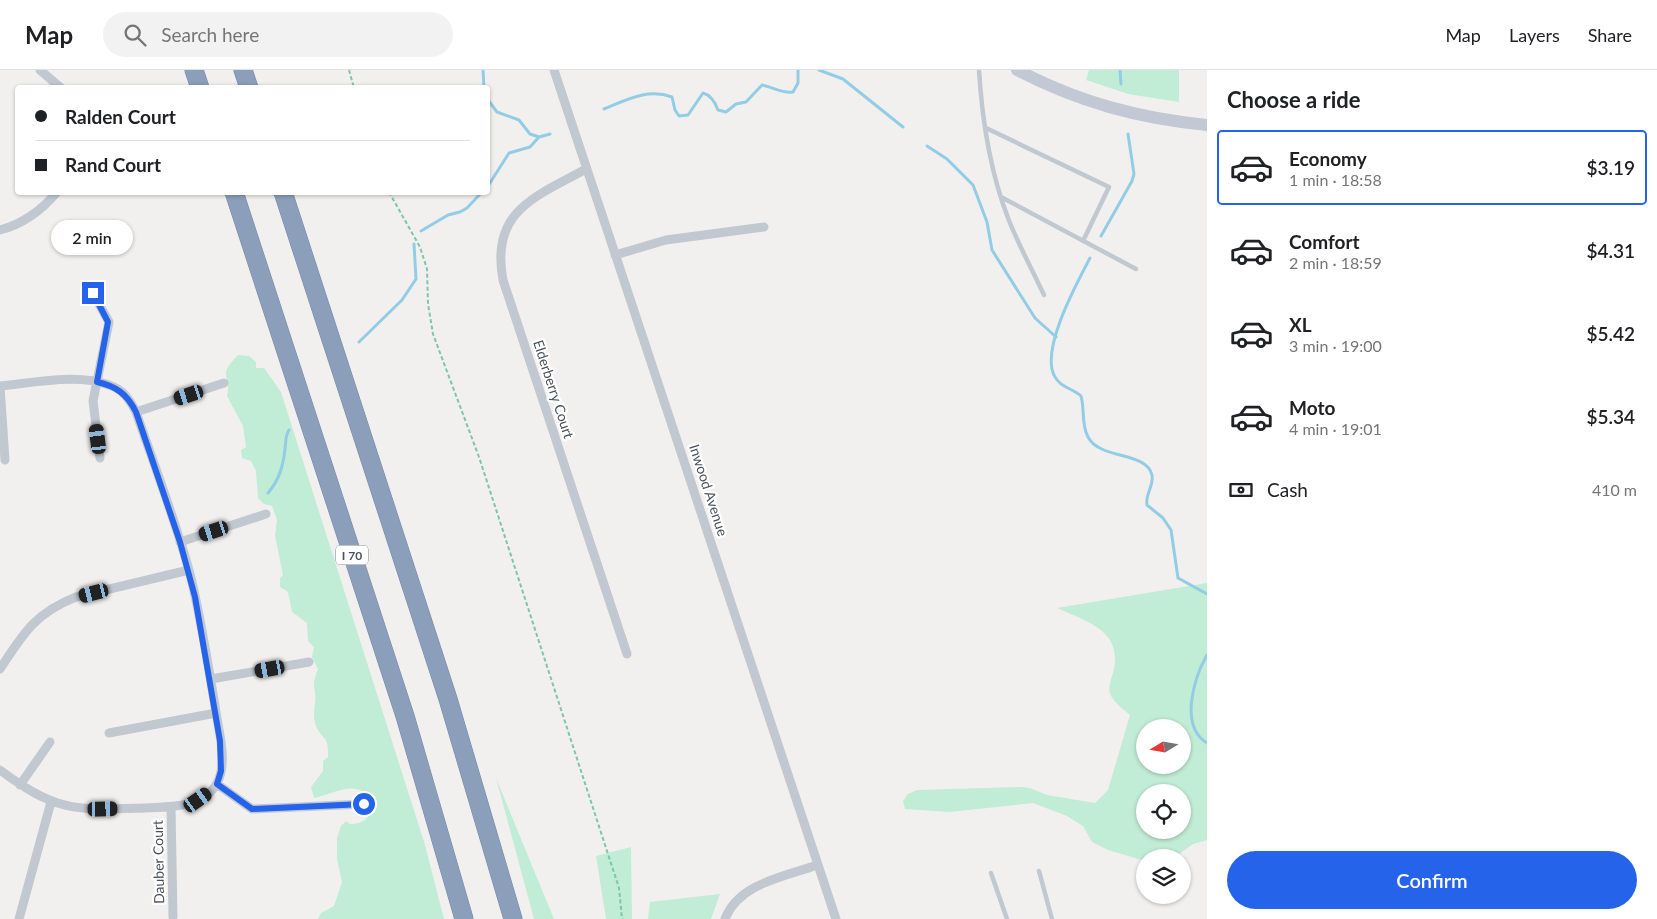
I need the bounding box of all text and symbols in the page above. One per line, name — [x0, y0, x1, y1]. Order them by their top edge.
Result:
search box — [103, 12, 453, 57]
text: Map — [25, 20, 73, 49]
icon: search — [121, 21, 149, 49]
text: Search here — [161, 23, 259, 46]
text: Map — [1445, 24, 1481, 46]
text: Layers — [1509, 24, 1560, 46]
text: Share — [1588, 24, 1632, 46]
text: Choose a ride — [1227, 86, 1361, 113]
text: Ralden Court — [65, 105, 176, 128]
icon: car — [1229, 145, 1274, 190]
text: Economy — [1289, 147, 1367, 170]
text: Rand Court — [65, 153, 161, 176]
text: $3.19 — [1586, 156, 1635, 179]
text: 1 min · 18:58 — [1289, 170, 1382, 189]
callout: 2 min — [52, 220, 134, 256]
text: 2 min — [72, 228, 112, 247]
icon: car — [1229, 228, 1274, 273]
text: Comfort — [1289, 230, 1360, 253]
text: $4.31 — [1586, 239, 1635, 262]
text: 2 min · 18:59 — [1289, 253, 1382, 272]
route end — [82, 282, 104, 304]
icon: car — [1229, 311, 1274, 356]
text: XL — [1289, 313, 1312, 336]
text: $5.42 — [1586, 322, 1635, 345]
text: 3 min · 19:00 — [1289, 336, 1382, 355]
street label: Elderberry Court — [530, 338, 578, 440]
car — [172, 383, 205, 407]
icon: car — [1229, 394, 1274, 439]
text: Moto — [1289, 396, 1335, 419]
text: $5.34 — [1586, 405, 1635, 428]
text: 4 min · 19:01 — [1289, 419, 1382, 438]
car — [88, 423, 107, 455]
street label: Inwood Avenue — [686, 442, 732, 538]
icon: cash — [1227, 476, 1255, 504]
text: Cash — [1267, 478, 1308, 501]
text: 410 m — [1592, 480, 1637, 499]
car — [197, 519, 230, 543]
road number: I 70 — [336, 546, 368, 564]
car — [77, 582, 110, 604]
car — [253, 659, 286, 679]
north arrow — [1136, 719, 1191, 774]
map controls — [1136, 719, 1191, 904]
button: locate — [1136, 784, 1191, 839]
car — [181, 785, 214, 815]
route start — [353, 793, 375, 815]
car — [87, 801, 118, 817]
street label: Dauber Court — [149, 820, 167, 904]
button: layers — [1136, 849, 1191, 904]
button: Confirm — [1227, 851, 1637, 909]

